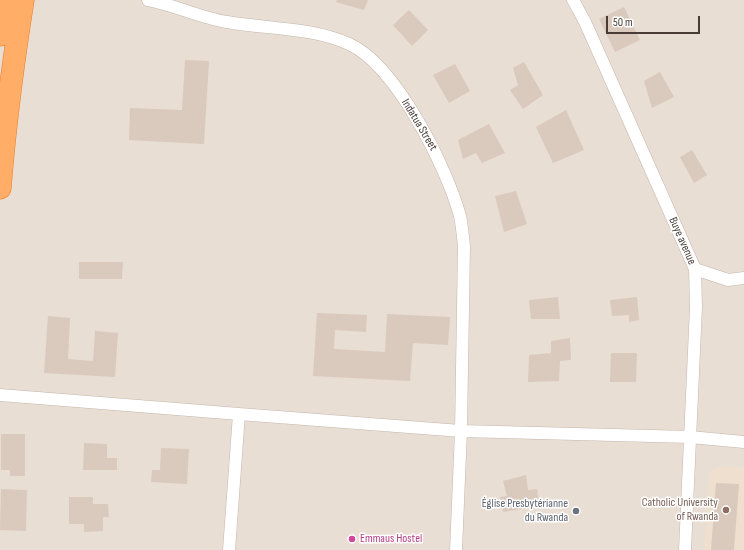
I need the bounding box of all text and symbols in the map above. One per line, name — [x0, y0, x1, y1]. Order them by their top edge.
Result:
scale bar — [608, 8, 702, 34]
text: 50 m — [613, 15, 633, 30]
street label: Indatua Street — [398, 97, 440, 153]
street label: Buye avenue — [665, 215, 699, 267]
place label: Catholic University of Rwanda — [642, 496, 718, 524]
place label: Église Presbytérianne du Rwanda — [482, 497, 568, 525]
marker: Catholic University of Rwanda — [721, 505, 731, 515]
marker: Église Presbytérianne du Rwanda — [571, 506, 581, 516]
place label: Emmaus Hostel — [360, 532, 422, 546]
marker: Emmaus Hostel — [347, 534, 357, 544]

